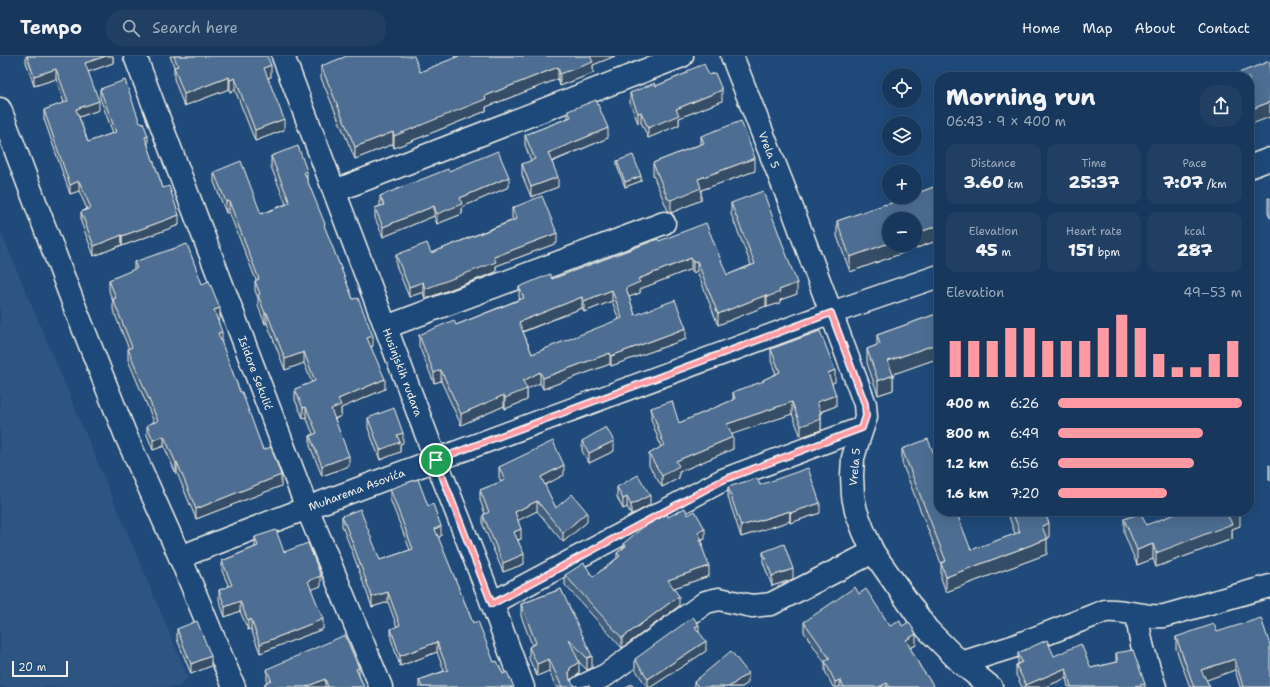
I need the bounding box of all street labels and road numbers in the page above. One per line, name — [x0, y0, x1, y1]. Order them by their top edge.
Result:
street label: Vrela 5 — [755, 129, 783, 171]
street label: Husinjskih rudara — [379, 326, 426, 418]
street label: Isidore Sekulić — [235, 334, 277, 413]
street label: Vrela 5 — [846, 447, 864, 487]
street label: Muharema Asovića — [306, 465, 407, 514]

